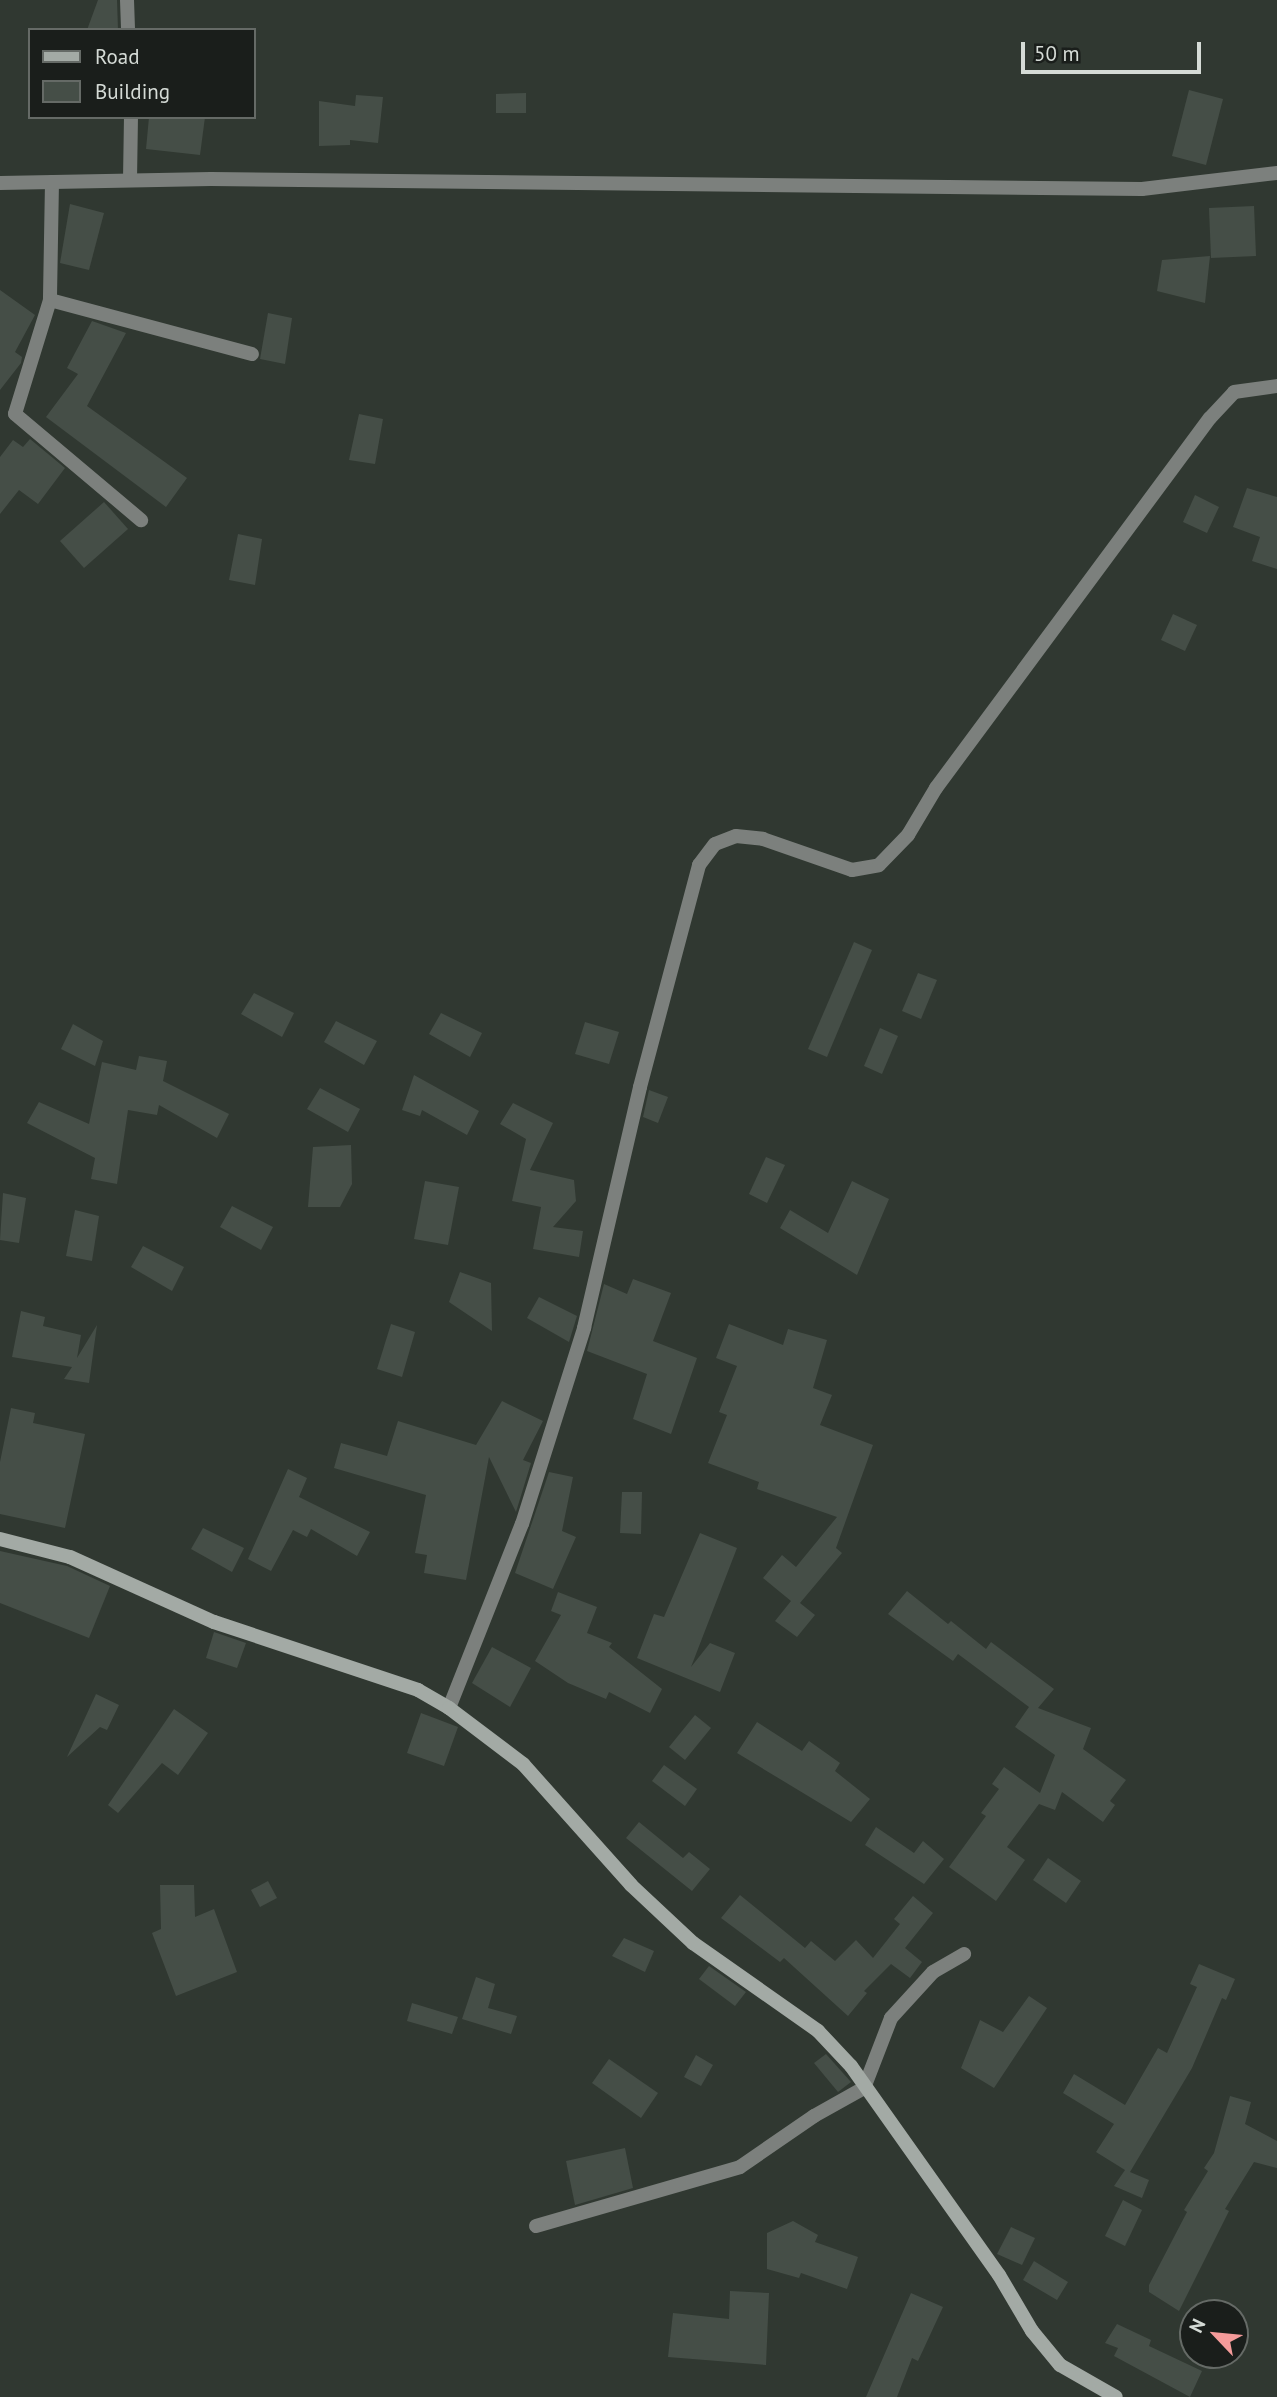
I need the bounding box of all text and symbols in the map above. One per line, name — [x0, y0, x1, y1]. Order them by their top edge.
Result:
legend — [28, 28, 256, 119]
scale bar — [1025, 28, 1205, 72]
text: 50 m — [1034, 40, 1080, 67]
text: Road — [95, 43, 139, 70]
text: Building — [95, 78, 170, 105]
north arrow — [1179, 2299, 1249, 2369]
text: N — [1183, 2315, 1210, 2337]

